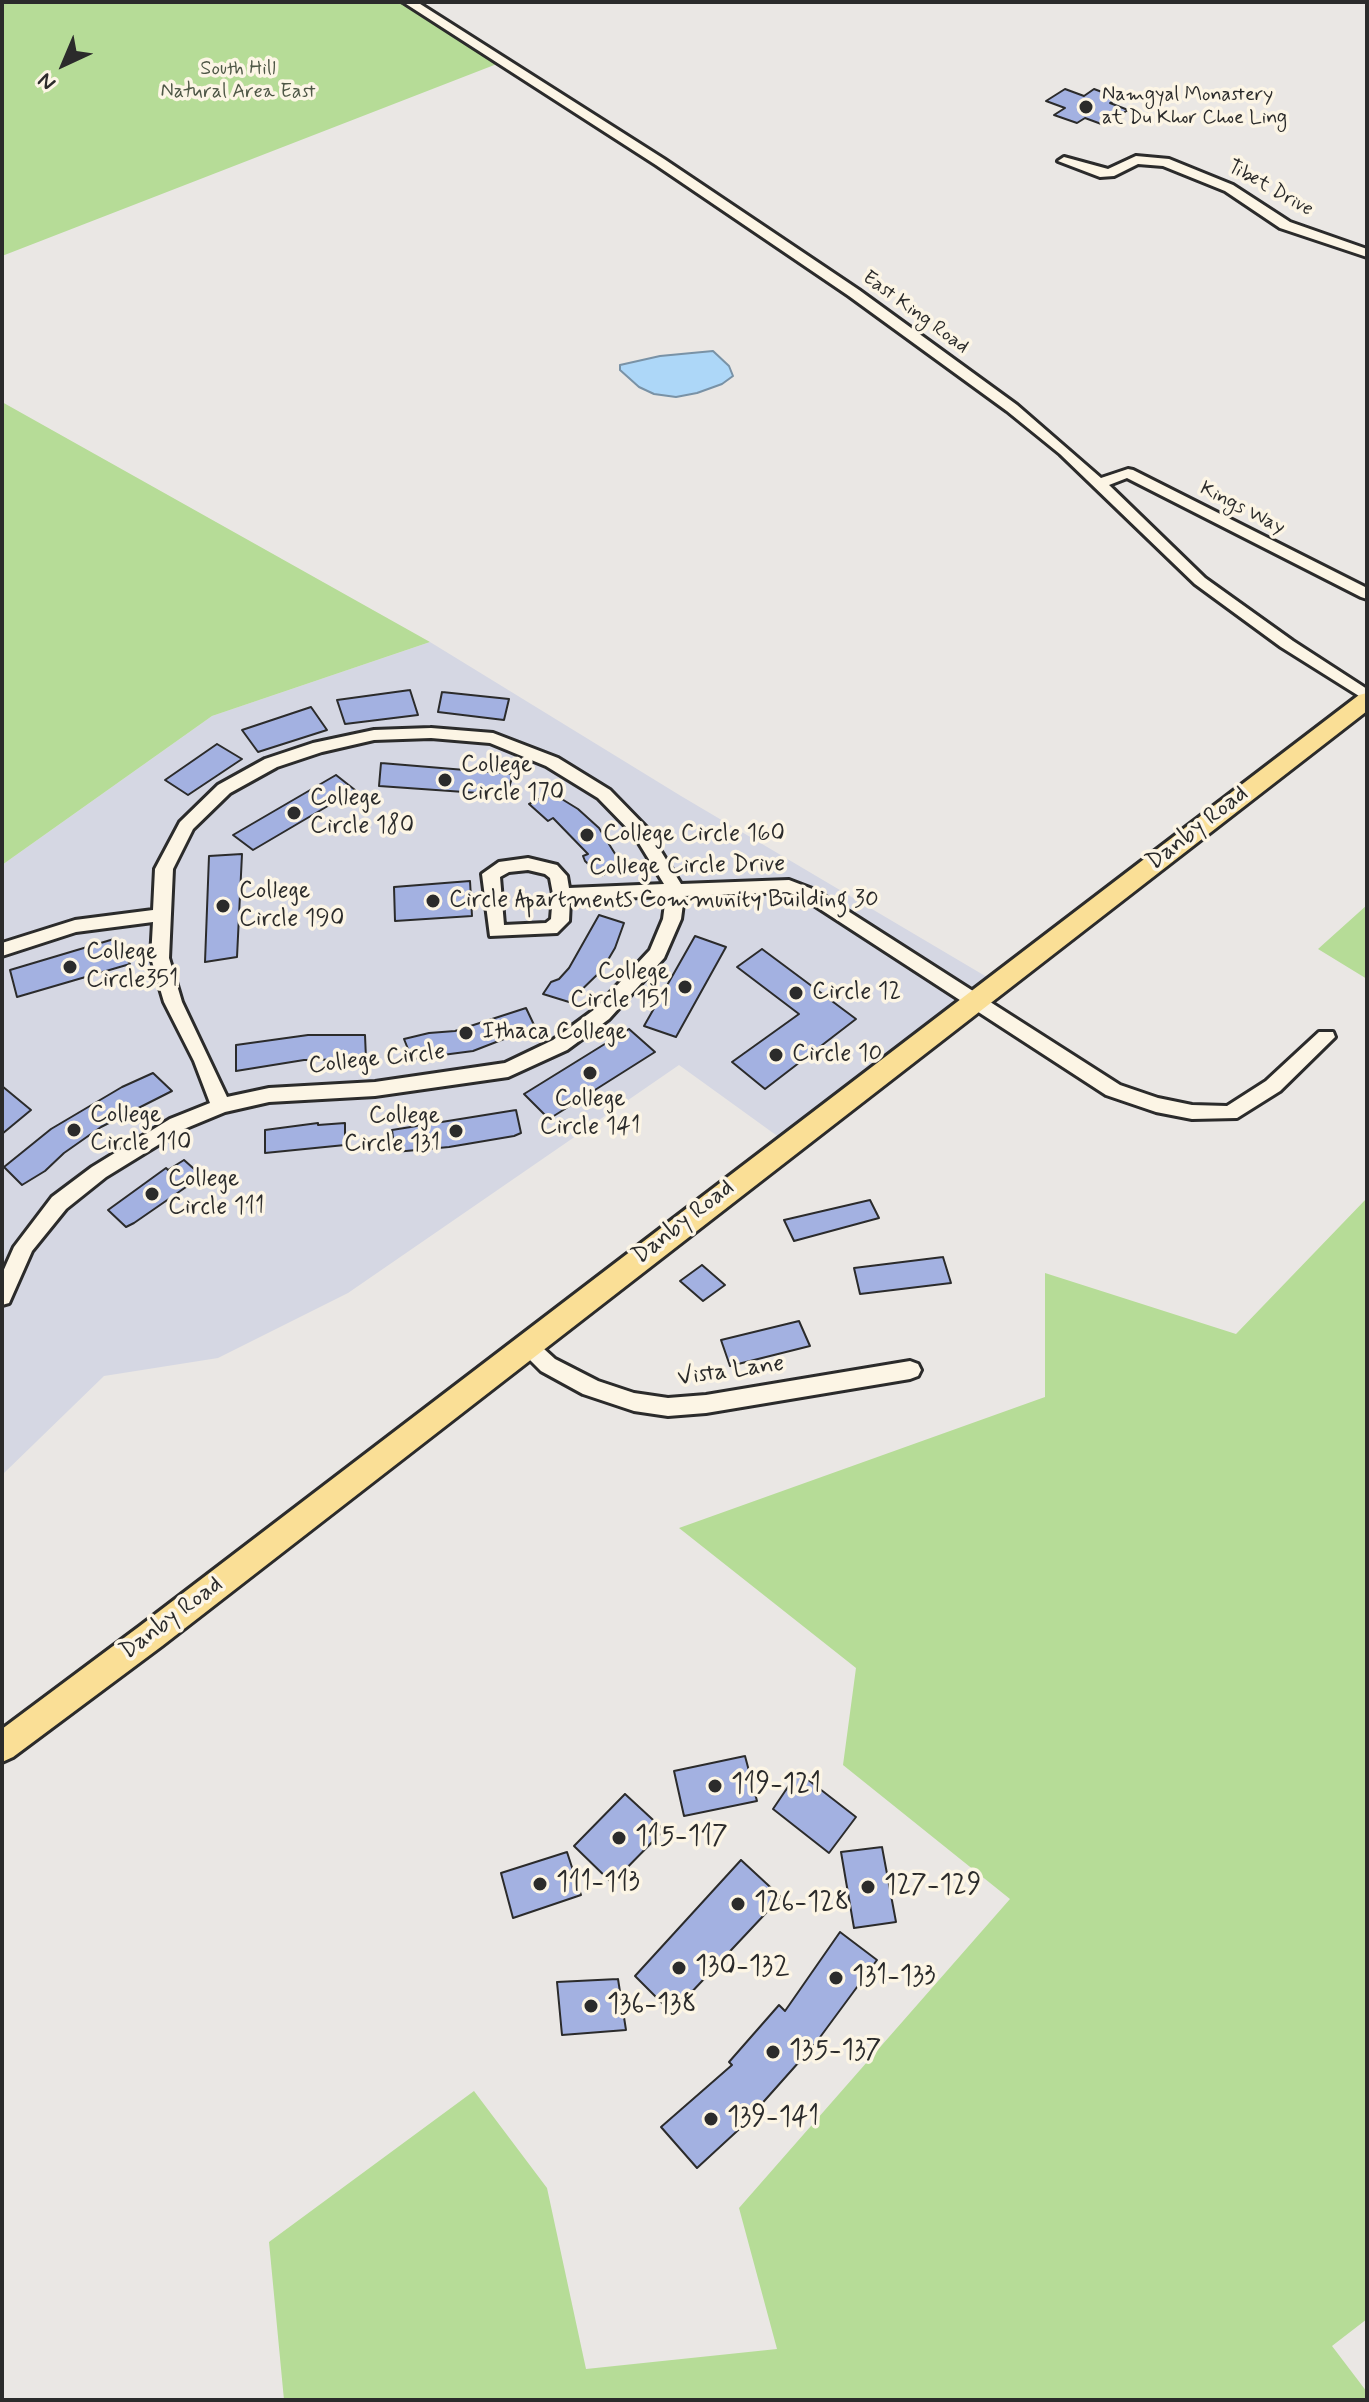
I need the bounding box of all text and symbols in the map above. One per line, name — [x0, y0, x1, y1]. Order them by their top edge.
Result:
north arrow — [24, 24, 104, 104]
park label: South Hill Natural Area East — [161, 58, 315, 105]
text: N — [32, 66, 62, 96]
place label: Namgyal Monastery at Du Khor Choe Ling — [1102, 84, 1287, 131]
marker: Namgyal Monastery at Du Khor Choe Ling — [1077, 98, 1095, 116]
street label: Tibet Drive — [1223, 156, 1317, 222]
street label: East King Road — [857, 266, 973, 360]
street label: Kings Way — [1195, 477, 1289, 541]
place label: College Circle 170 — [461, 752, 564, 808]
marker: College Circle 170 — [436, 771, 454, 789]
street label: Danby Road — [1141, 780, 1255, 878]
place label: College Circle 180 — [310, 785, 414, 841]
marker: College Circle 180 — [285, 804, 303, 822]
place label: College Circle 160 — [603, 821, 785, 849]
marker: College Circle 160 — [578, 826, 596, 844]
street label: College Circle Drive — [589, 851, 785, 883]
place label: College Circle 190 — [239, 878, 344, 934]
place label: Circle Apartments Community Building 30 — [449, 887, 879, 915]
marker: Circle Apartments Community Building 30 — [424, 892, 442, 910]
marker: College Circle 190 — [214, 897, 232, 915]
place label: College Circle351 — [86, 939, 178, 995]
marker: College Circle351 — [61, 958, 79, 976]
place label: College Circle 151 — [570, 959, 669, 1015]
marker: College Circle 151 — [676, 978, 694, 996]
place label: Circle 12 — [812, 979, 901, 1007]
marker: Circle 12 — [787, 984, 805, 1002]
place label: Ithaca College — [482, 1019, 627, 1047]
marker: Ithaca College — [457, 1024, 475, 1042]
street label: College Circle — [307, 1039, 447, 1081]
place label: Circle 10 — [792, 1041, 882, 1069]
marker: Circle 10 — [767, 1046, 785, 1064]
marker: College Circle 141 — [581, 1064, 599, 1082]
place label: College Circle 141 — [540, 1086, 640, 1142]
place label: College Circle 110 — [90, 1102, 191, 1158]
place label: College Circle 131 — [344, 1103, 440, 1159]
marker: College Circle 110 — [65, 1121, 83, 1139]
marker: College Circle 131 — [447, 1122, 465, 1140]
place label: College Circle 111 — [168, 1166, 264, 1222]
street label: Danby Road — [627, 1174, 741, 1272]
marker: College Circle 111 — [143, 1185, 161, 1203]
street label: Vista Lane — [676, 1350, 786, 1394]
street label: Danby Road — [115, 1571, 229, 1667]
place label: 119-121 — [731, 1769, 821, 1803]
marker: 119-121 — [706, 1777, 724, 1795]
place label: 115-117 — [635, 1821, 728, 1855]
marker: 115-117 — [610, 1829, 628, 1847]
place label: 111-113 — [556, 1867, 640, 1901]
place label: 127-129 — [884, 1870, 981, 1904]
marker: 111-113 — [531, 1875, 549, 1893]
marker: 127-129 — [859, 1878, 877, 1896]
place label: 126-128 — [754, 1887, 849, 1921]
marker: 126-128 — [729, 1895, 747, 1913]
place label: 130-132 — [695, 1951, 790, 1985]
marker: 130-132 — [670, 1959, 688, 1977]
place label: 131-133 — [852, 1961, 936, 1995]
marker: 131-133 — [827, 1969, 845, 1987]
place label: 136-138 — [607, 1989, 697, 2023]
marker: 136-138 — [582, 1997, 600, 2015]
place label: 135-137 — [789, 2035, 881, 2069]
marker: 135-137 — [764, 2043, 782, 2061]
place label: 139-141 — [727, 2102, 819, 2136]
marker: 139-141 — [702, 2110, 720, 2128]

